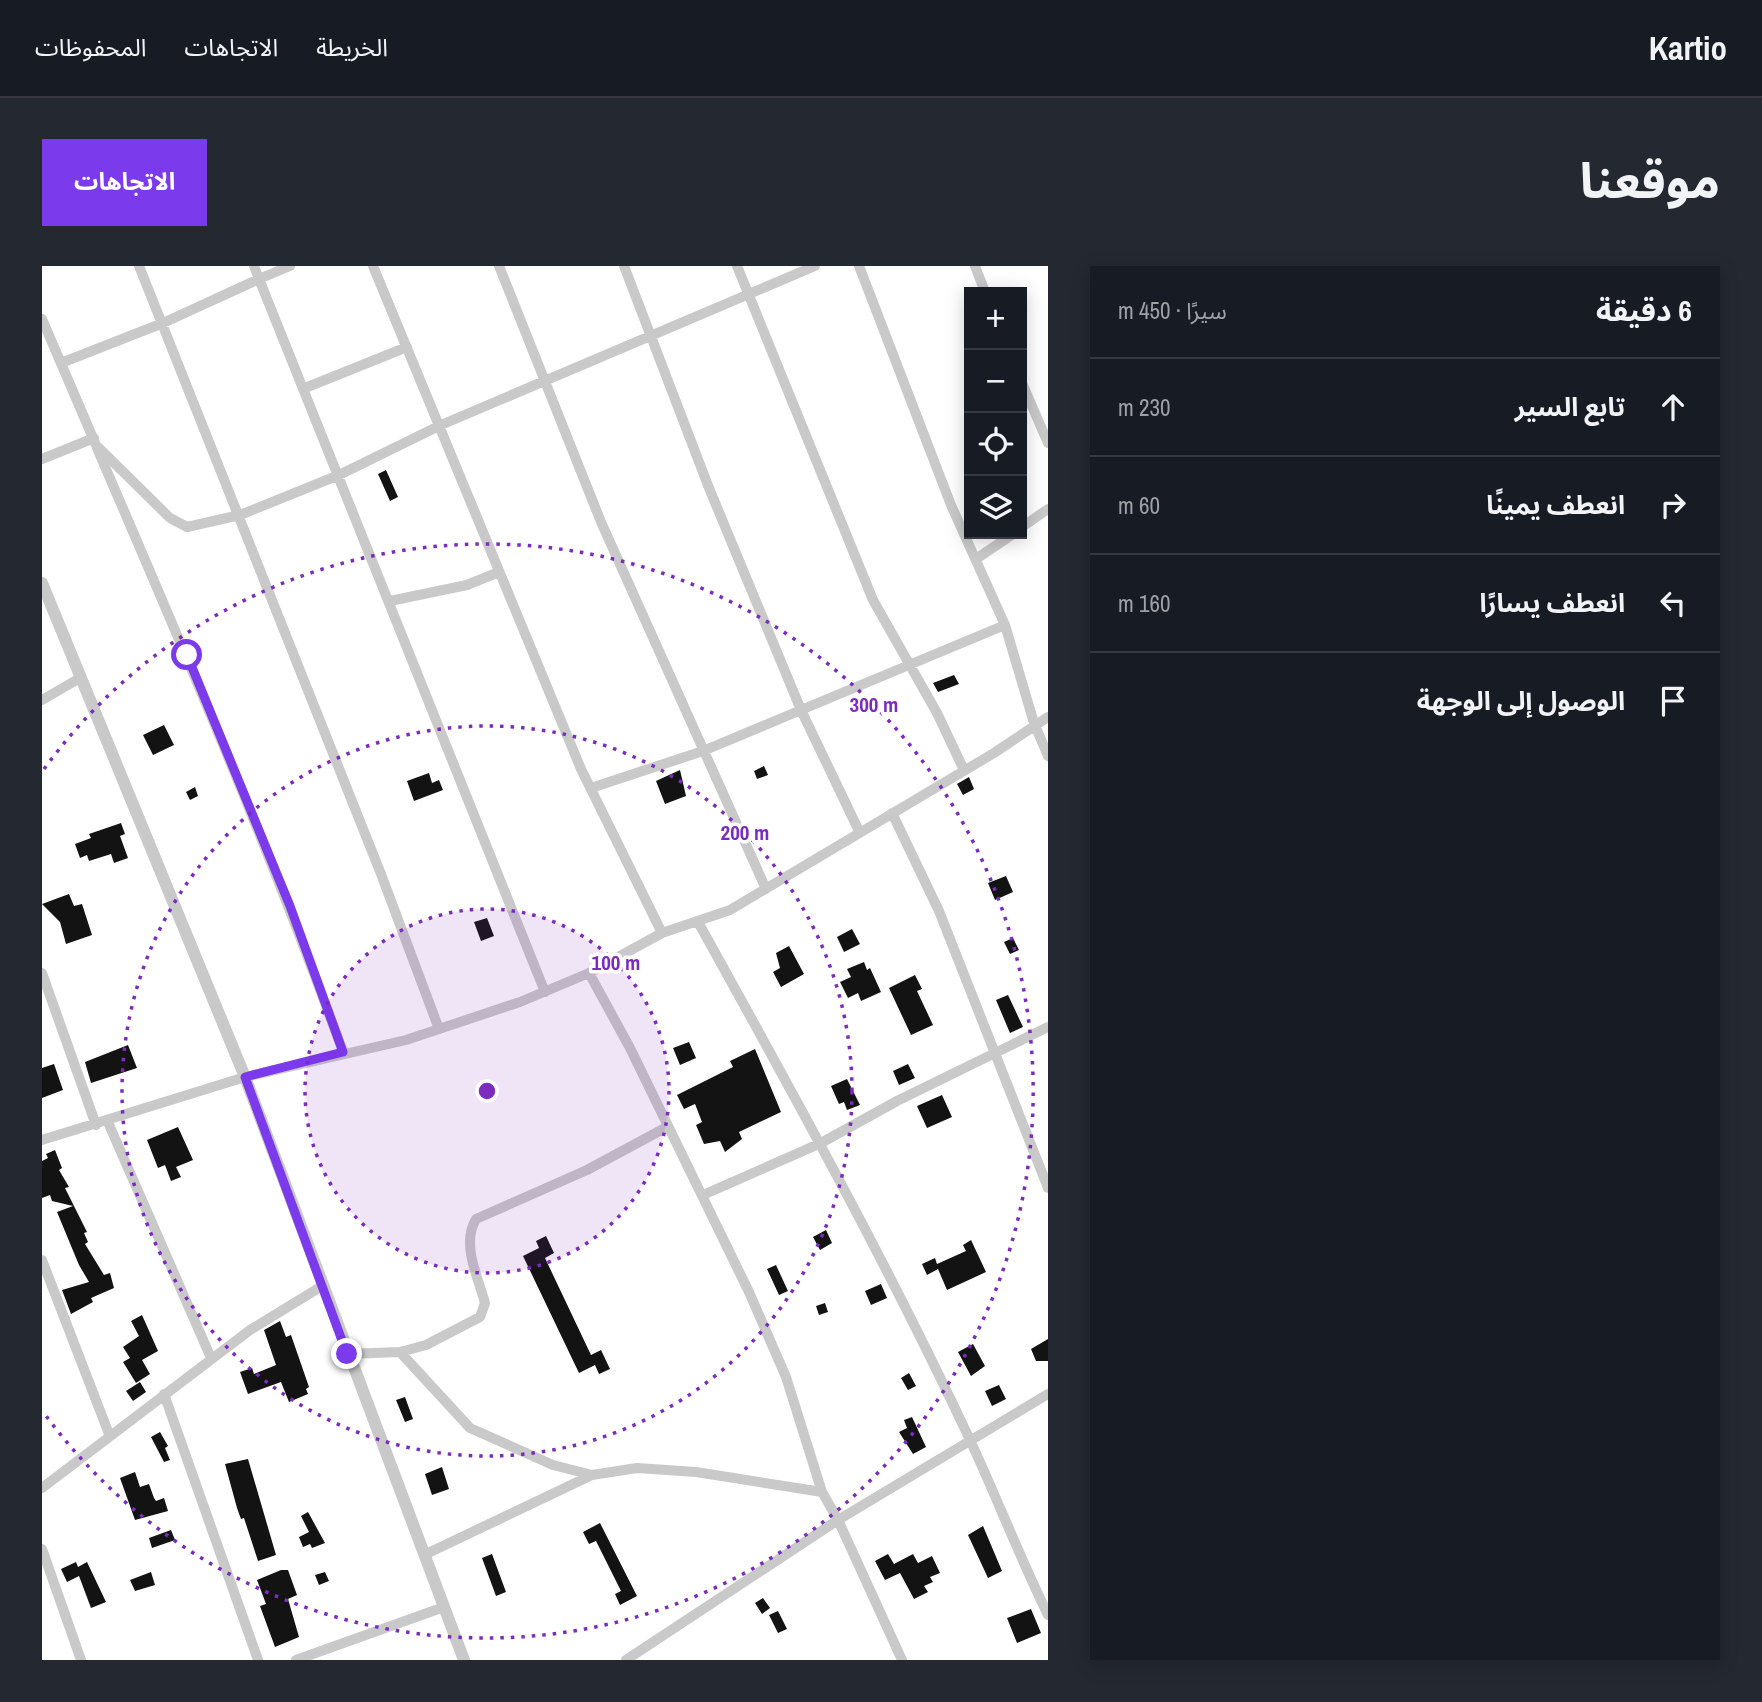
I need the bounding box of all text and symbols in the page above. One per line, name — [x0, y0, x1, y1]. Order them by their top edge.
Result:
text: Kartio — [1649, 26, 1727, 70]
text: المحفوظات — [35, 31, 146, 63]
text: الاتجاهات — [184, 31, 278, 63]
text: الخريطة — [316, 31, 388, 63]
button: الاتجاهات — [42, 139, 207, 226]
text: موقعنا — [1580, 147, 1720, 213]
map controls — [964, 287, 1027, 539]
button: + — [964, 287, 1027, 350]
text: 6 دقيقة — [1596, 290, 1692, 330]
text: سيرًا · 450 m — [1118, 295, 1227, 326]
button: − — [964, 350, 1027, 413]
icon: ahead — [1654, 388, 1692, 426]
text: تابع السير — [1515, 389, 1625, 424]
text: 230 m — [1118, 392, 1170, 423]
button: locate — [964, 413, 1027, 476]
button: layers — [964, 476, 1027, 539]
icon: right — [1654, 486, 1692, 524]
text: انعطف يمينًا — [1486, 487, 1625, 522]
text: 60 m — [1118, 490, 1160, 521]
icon: left — [1654, 584, 1692, 622]
text: انعطف يسارًا — [1479, 585, 1625, 620]
text: 160 m — [1118, 588, 1170, 619]
route start — [171, 639, 202, 670]
icon: arrive — [1654, 682, 1692, 720]
text: الوصول إلى الوجهة — [1417, 683, 1625, 718]
text: 300 m — [850, 690, 898, 719]
text: 200 m — [721, 818, 769, 847]
text: 100 m — [592, 948, 640, 977]
centre of rings — [475, 1079, 499, 1103]
route end — [331, 1338, 362, 1369]

